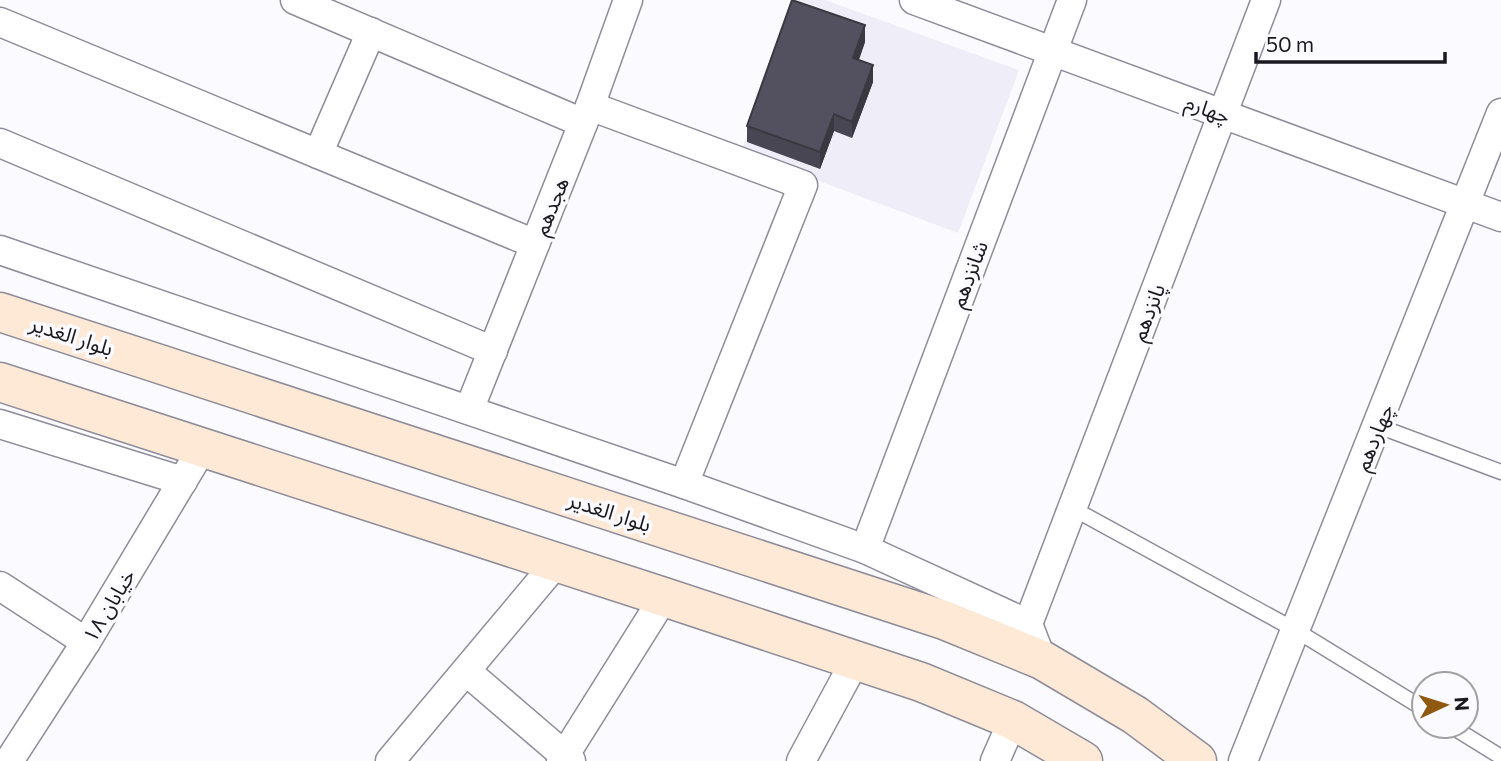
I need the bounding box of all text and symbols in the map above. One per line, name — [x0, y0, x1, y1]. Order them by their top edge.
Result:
scale bar — [1256, 21, 1445, 65]
text: 50 m — [1266, 31, 1314, 56]
street label: چهارم — [1180, 88, 1234, 132]
street label: هجدهم — [527, 173, 577, 240]
street label: شانزدهم — [944, 237, 996, 312]
street label: پانزدهم — [1125, 280, 1173, 346]
street label: بلوار الغدیر — [26, 310, 117, 361]
street label: چهاردهم — [1348, 400, 1401, 476]
street label: بلوار الغدیر — [564, 486, 655, 537]
street label: خیابان ۱۸ — [77, 564, 140, 646]
north arrow — [1410, 670, 1480, 740]
text: N — [1450, 696, 1474, 712]

